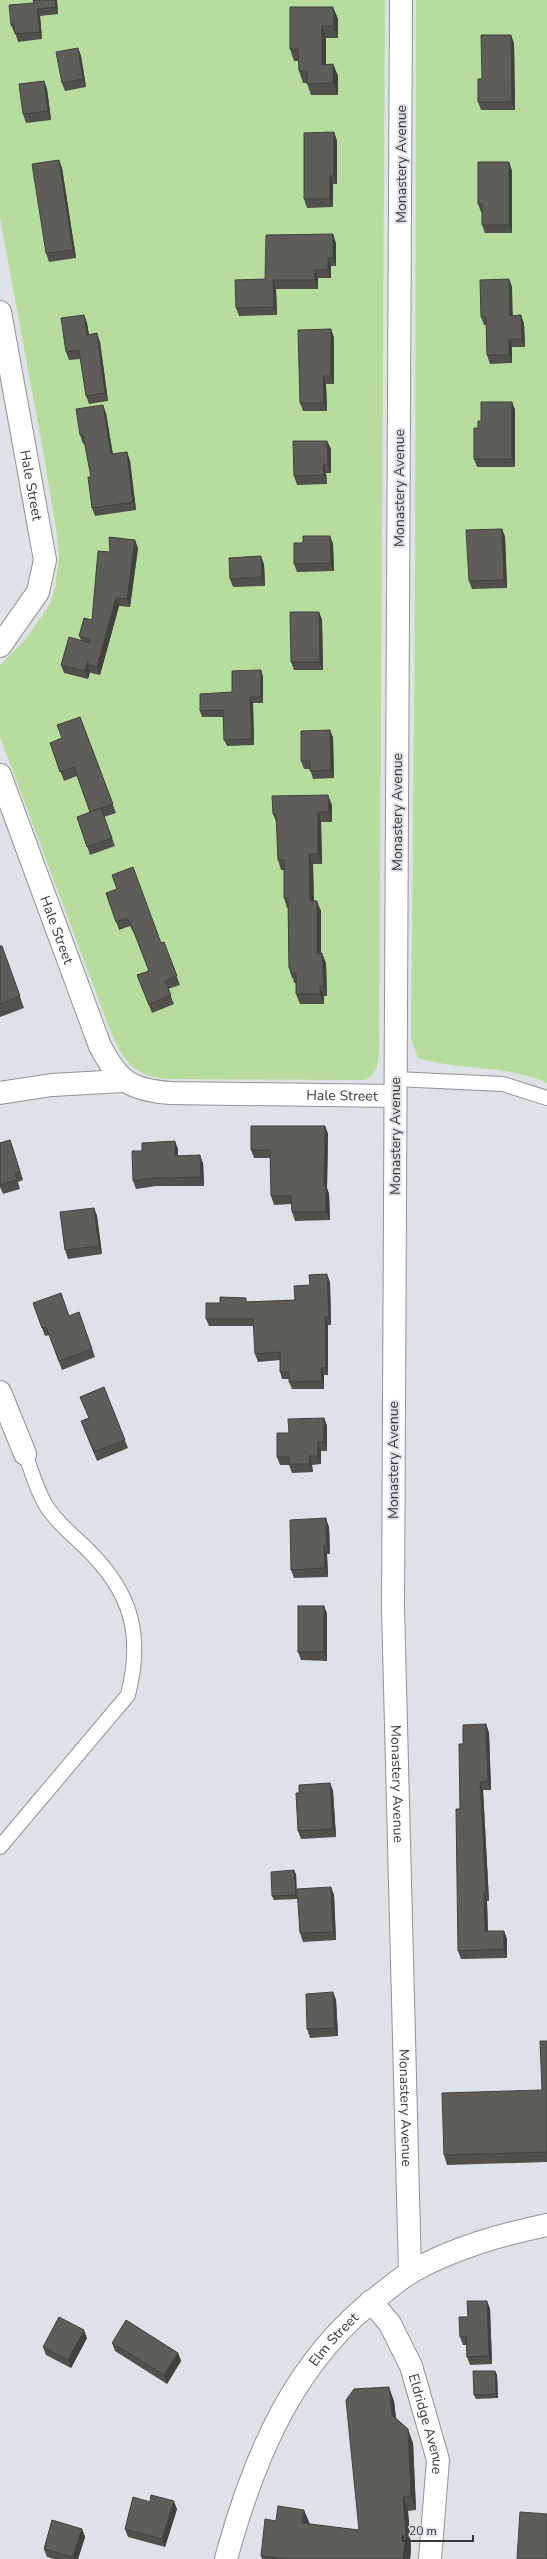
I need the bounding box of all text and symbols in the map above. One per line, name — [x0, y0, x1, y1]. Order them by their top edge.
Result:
street label: Monastery Avenue — [392, 105, 411, 223]
street label: Monastery Avenue — [390, 429, 409, 547]
street label: Hale Street — [16, 448, 47, 522]
street label: Monastery Avenue — [388, 753, 407, 871]
street label: Hale Street — [36, 893, 78, 967]
street label: Monastery Avenue — [386, 1077, 405, 1195]
street label: Hale Street — [306, 1085, 378, 1105]
street label: Monastery Avenue — [384, 1401, 403, 1519]
street label: Monastery Avenue — [386, 1725, 409, 1843]
street label: Monastery Avenue — [395, 2049, 417, 2167]
street label: Elm Street — [304, 2308, 362, 2370]
street label: Eldridge Avenue — [404, 2371, 448, 2475]
scale bar — [403, 2517, 473, 2543]
text: 20 m — [409, 2523, 437, 2539]

